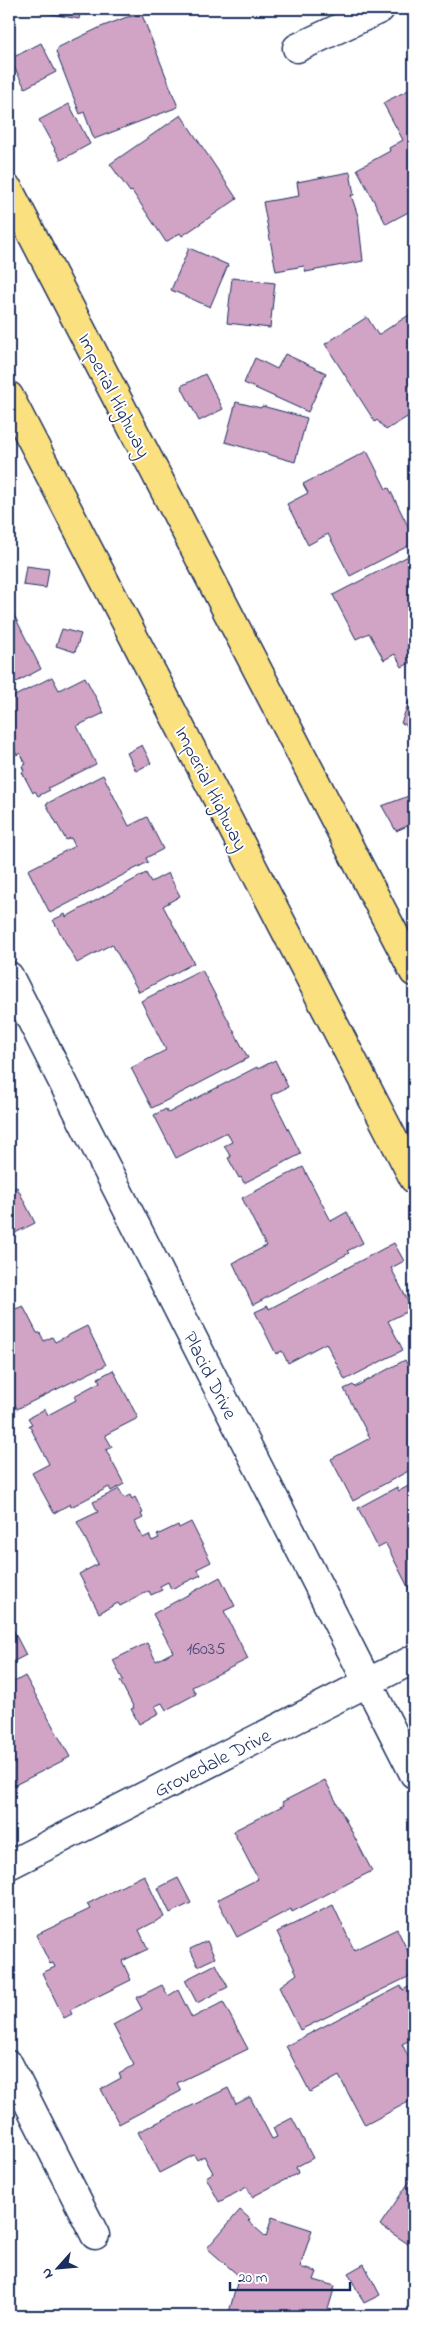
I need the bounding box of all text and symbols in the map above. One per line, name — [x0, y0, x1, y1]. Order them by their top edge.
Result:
street label: Imperial Highway — [68, 329, 157, 464]
street label: Imperial Highway — [165, 722, 254, 857]
street label: Placid Drive — [174, 1327, 243, 1425]
house number: 16035 — [186, 1637, 226, 1663]
street label: Grovedale Drive — [150, 1722, 277, 1806]
north arrow — [32, 2242, 82, 2292]
scale bar — [230, 2260, 350, 2292]
text: N — [36, 2264, 59, 2282]
text: 20 m — [238, 2267, 268, 2289]

